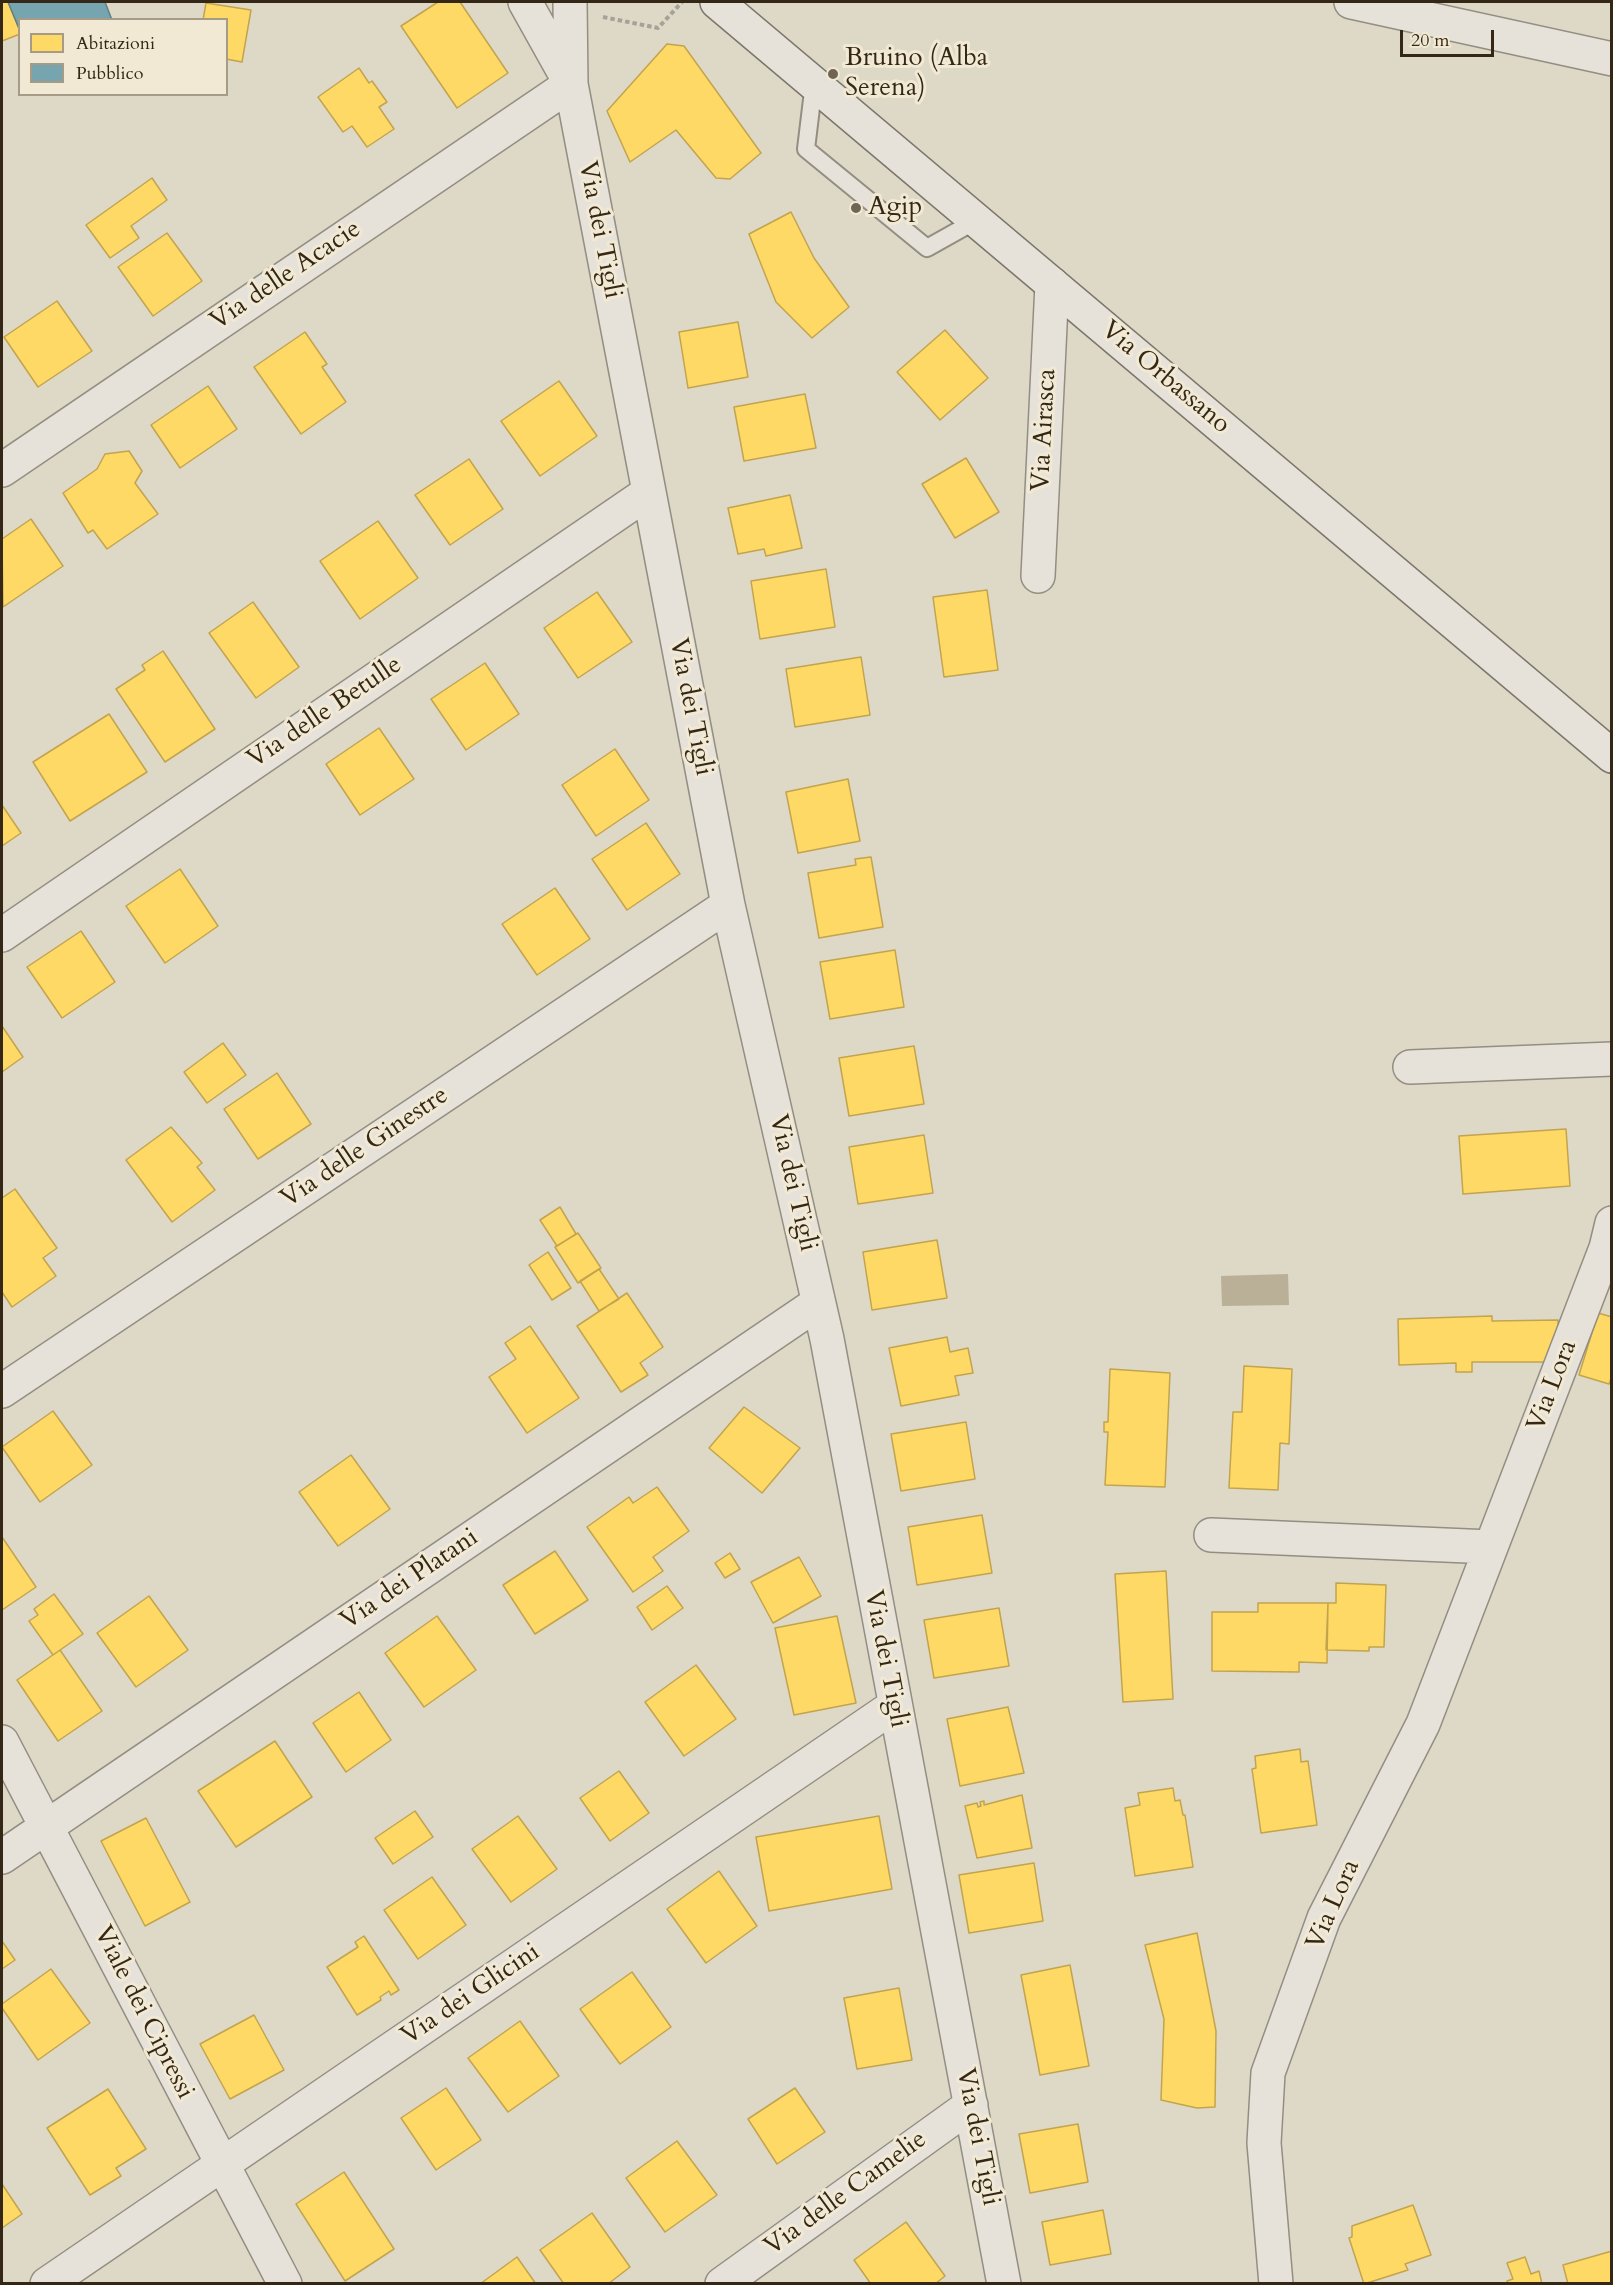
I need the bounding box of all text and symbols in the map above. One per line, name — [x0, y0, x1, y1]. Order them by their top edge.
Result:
legend — [18, 18, 228, 96]
scale bar — [1403, 18, 1498, 56]
text: 20 m — [1411, 28, 1450, 53]
text: Abitazioni — [76, 31, 155, 56]
place label: Bruino (Alba Serena) — [845, 43, 988, 104]
text: Pubblico — [76, 61, 143, 86]
marker: Bruino (Alba Serena) — [826, 67, 840, 81]
street label: Via dei Tigli — [570, 159, 628, 301]
place label: Agip — [868, 192, 922, 224]
marker: Agip — [849, 201, 863, 215]
street label: Via delle Acacie — [205, 214, 367, 338]
street label: Via Orbassano — [1094, 315, 1236, 441]
street label: Via Airasca — [1026, 368, 1064, 492]
street label: Via dei Tigli — [661, 636, 719, 778]
street label: Via delle Betulle — [242, 650, 408, 776]
street label: Via delle Ginestre — [275, 1081, 455, 1215]
street label: Via dei Tigli — [761, 1112, 823, 1254]
street label: Via Lora — [1521, 1336, 1585, 1436]
street label: Via dei Platani — [335, 1523, 485, 1637]
street label: Via dei Tigli — [856, 1588, 914, 1730]
street label: Via Lora — [1300, 1855, 1368, 1955]
street label: Viale dei Cipressi — [86, 1921, 200, 2105]
street label: Via dei Glicini — [396, 1937, 546, 2053]
street label: Via dei Tigli — [948, 2066, 1006, 2208]
street label: Via delle Camelie — [759, 2125, 933, 2263]

